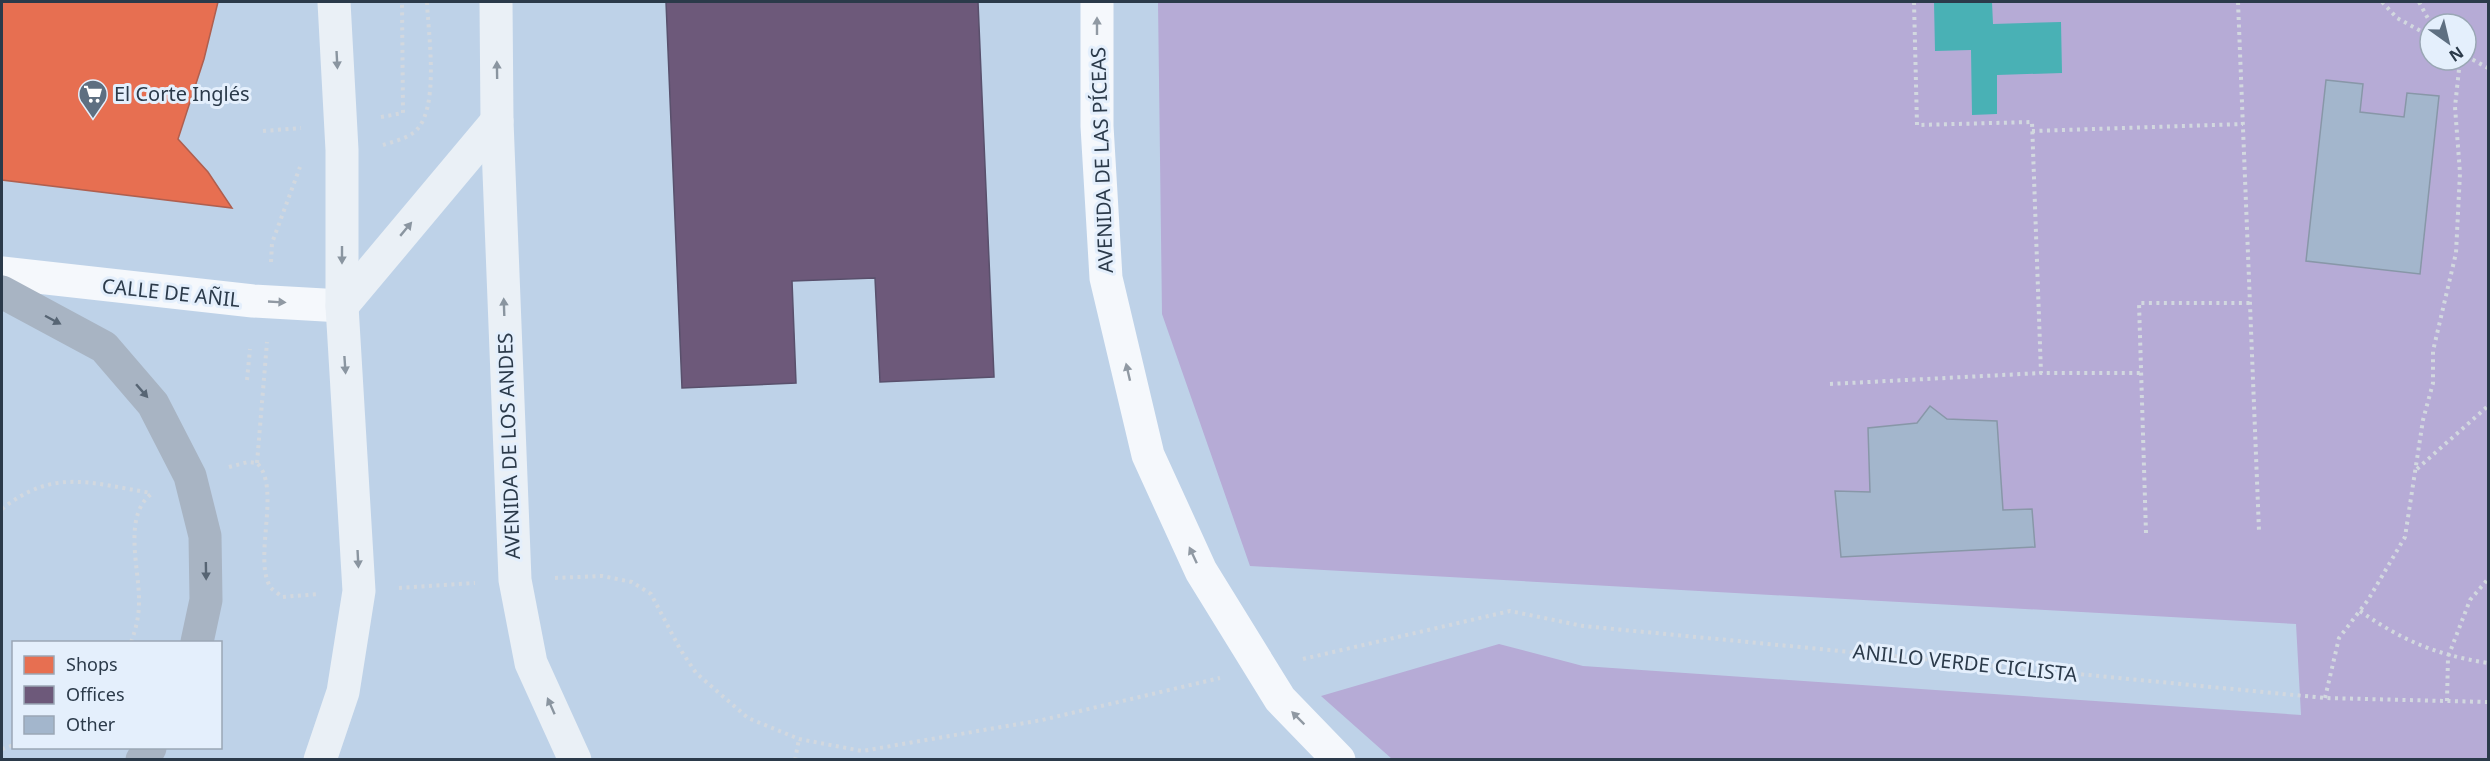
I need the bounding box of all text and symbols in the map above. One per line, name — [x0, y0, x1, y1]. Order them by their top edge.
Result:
north arrow — [2418, 12, 2478, 72]
one-way arrow — [1092, 16, 1102, 35]
text: N — [2445, 42, 2468, 67]
street label: AVENIDA DE LAS PÍCEAS — [1084, 47, 1119, 273]
one-way arrow — [332, 50, 341, 69]
one-way arrow — [492, 61, 502, 80]
supermarket icon: El Corte Inglés — [77, 78, 109, 120]
place label: El Corte Inglés — [114, 80, 250, 107]
one-way arrow — [400, 221, 413, 237]
one-way arrow — [337, 245, 347, 264]
street label: CALLE DE AÑIL — [101, 272, 242, 313]
one-way arrow — [267, 298, 286, 307]
one-way arrow — [499, 298, 509, 317]
one-way arrow — [44, 315, 61, 325]
street label: AVENIDA DE LOS ANDES — [491, 332, 526, 560]
one-way arrow — [341, 355, 350, 374]
one-way arrow — [1123, 362, 1133, 381]
one-way arrow — [135, 383, 148, 398]
one-way arrow — [1189, 546, 1198, 563]
one-way arrow — [353, 550, 362, 569]
one-way arrow — [201, 562, 211, 581]
street label: ANILLO VERDE CICLISTA — [1852, 637, 2079, 688]
legend — [12, 641, 222, 749]
text: Shops — [66, 652, 118, 676]
text: Offices — [66, 682, 125, 706]
one-way arrow — [546, 698, 555, 715]
one-way arrow — [1292, 711, 1306, 725]
text: Other — [66, 712, 116, 736]

